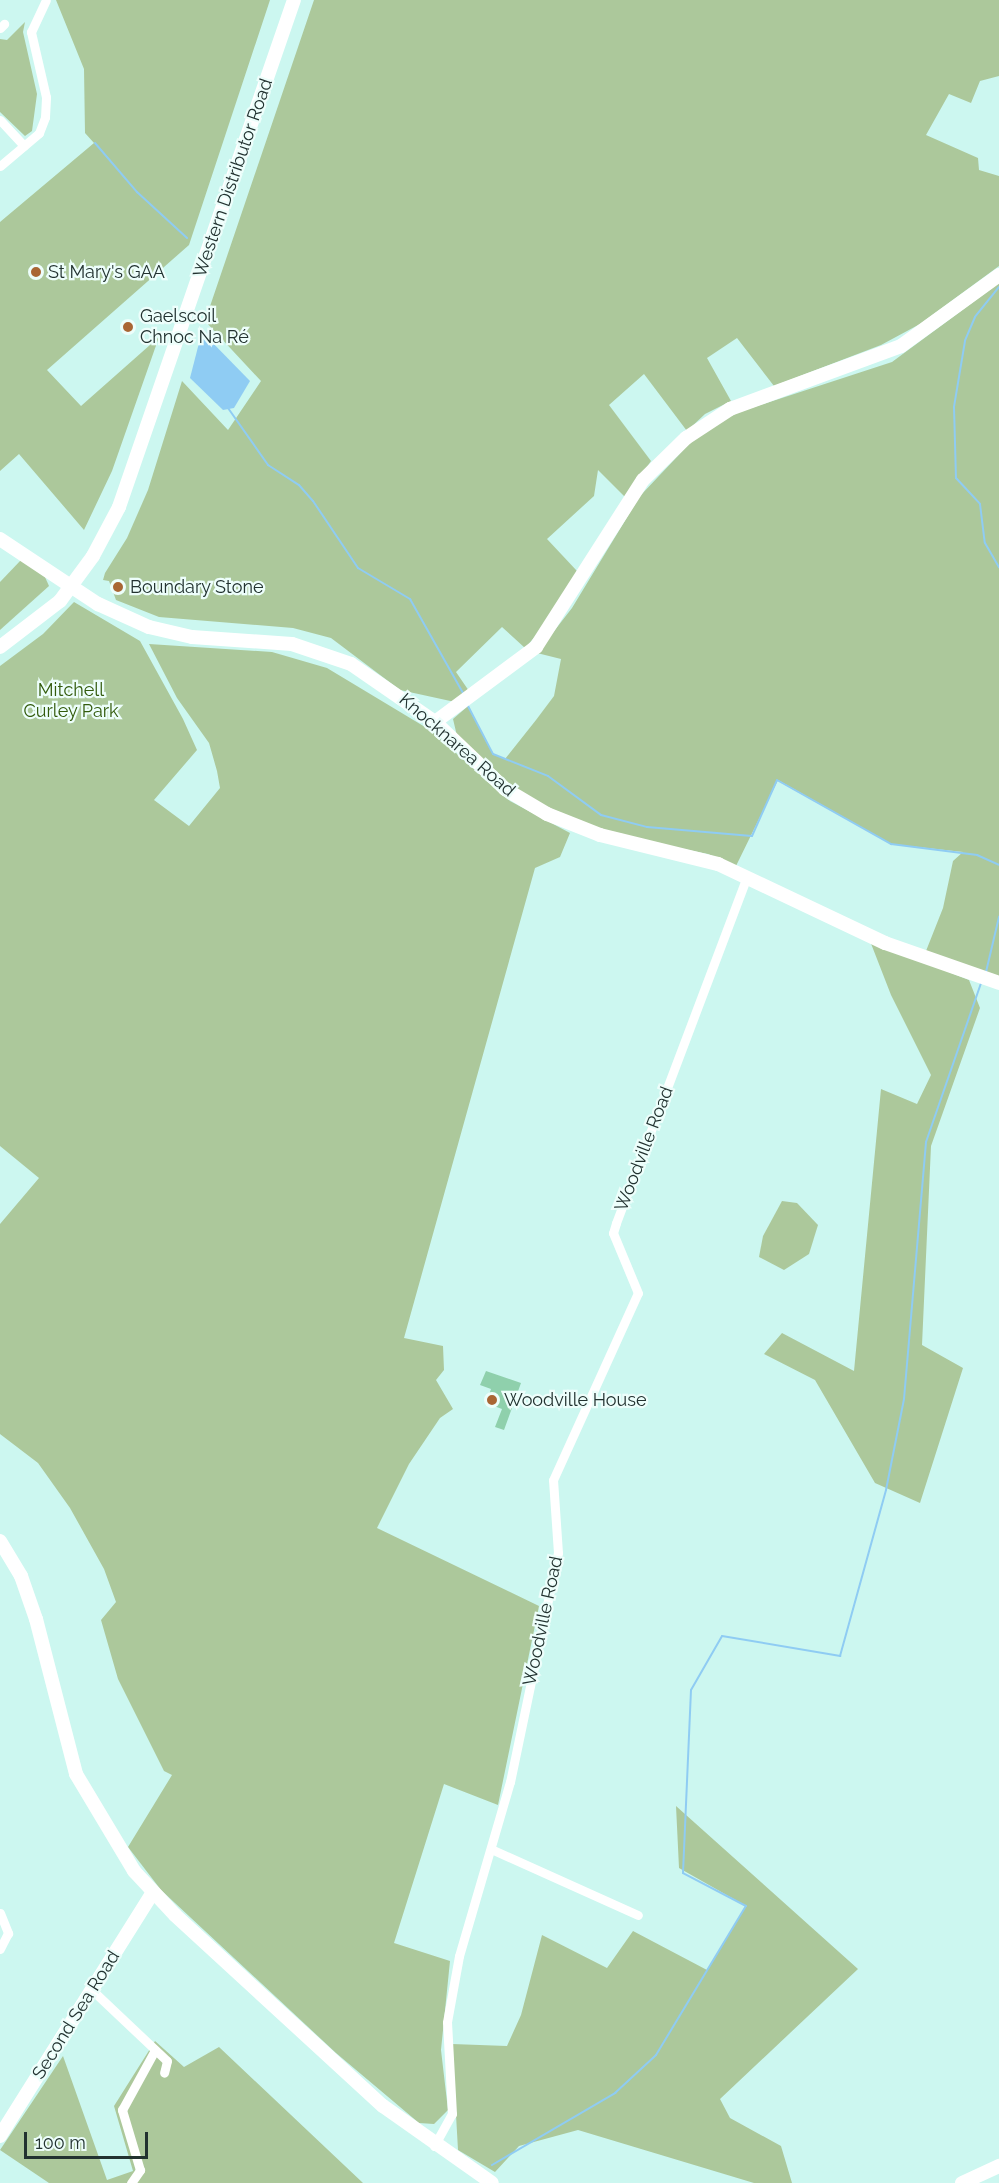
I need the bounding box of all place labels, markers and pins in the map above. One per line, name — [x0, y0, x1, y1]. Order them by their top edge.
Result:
place label: St Mary's GAA — [48, 261, 165, 283]
marker: St Mary's GAA — [29, 265, 43, 279]
place label: Gaelscoil Chnoc Na Ré — [140, 306, 249, 348]
marker: Gaelscoil Chnoc Na Ré — [121, 320, 135, 334]
place label: Boundary Stone — [130, 576, 264, 598]
marker: Boundary Stone — [111, 580, 125, 594]
place label: Woodville House — [504, 1389, 647, 1411]
marker: Woodville House — [485, 1393, 499, 1407]

